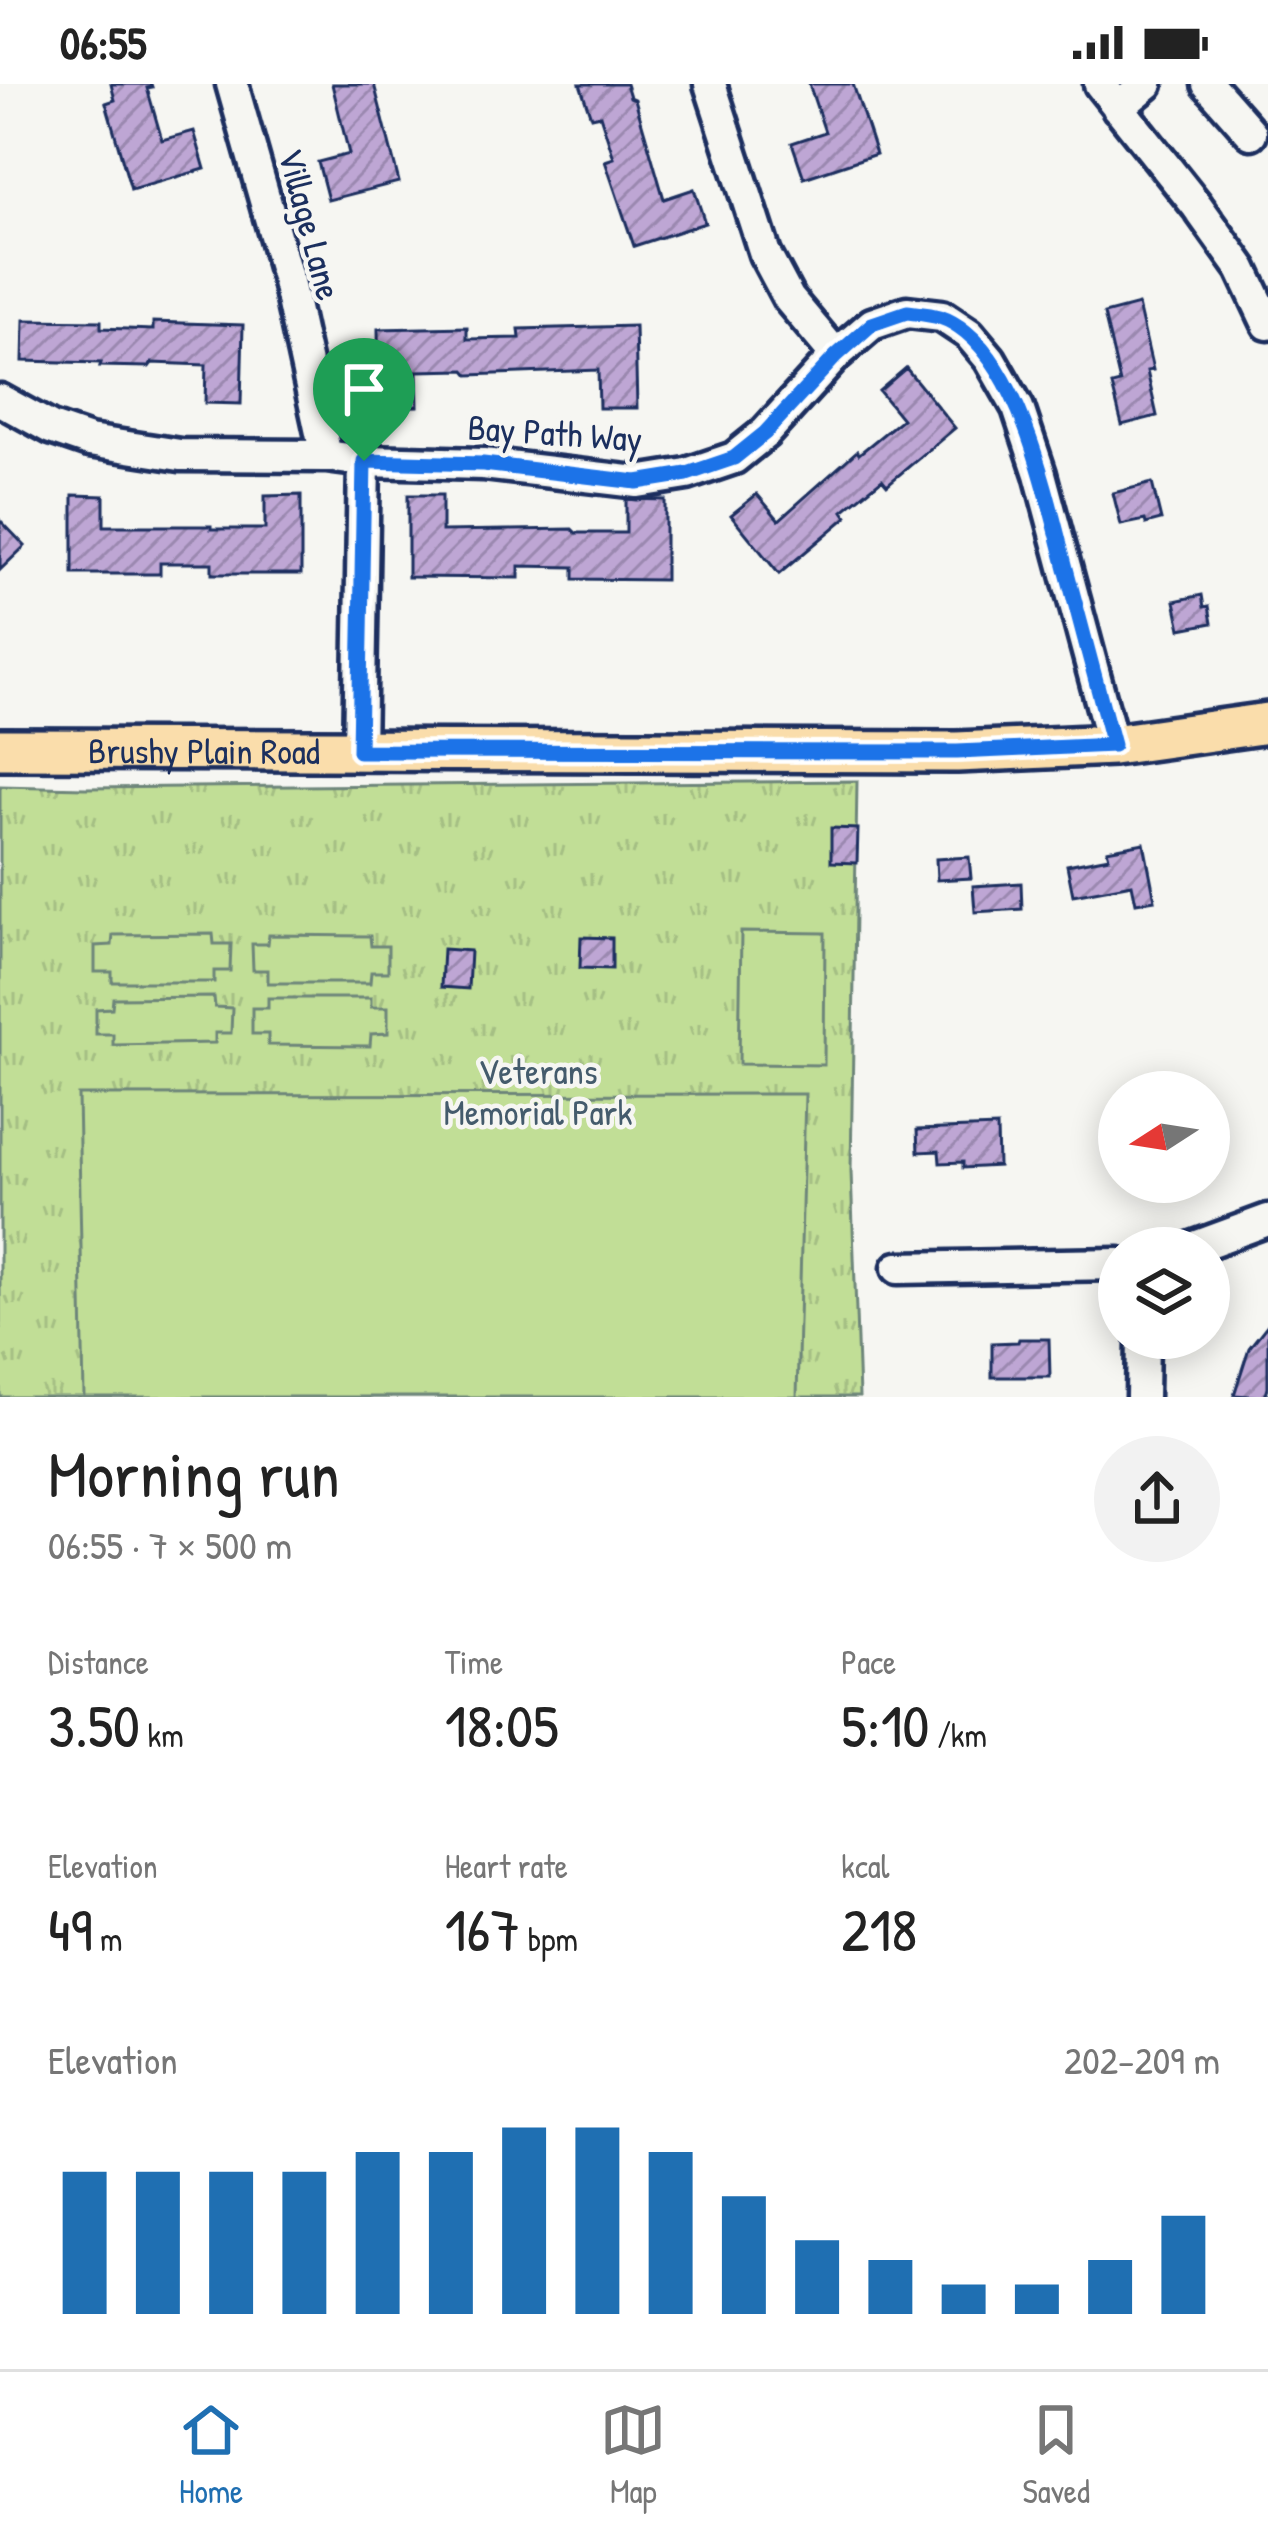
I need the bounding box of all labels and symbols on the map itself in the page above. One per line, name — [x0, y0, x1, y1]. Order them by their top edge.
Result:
street label: Village Lane — [267, 143, 355, 305]
pin — [313, 338, 415, 461]
street label: Bay Path Way — [466, 401, 644, 463]
street label: Brushy Plain Road — [88, 725, 320, 775]
park label: Veterans Memorial Park — [444, 1046, 632, 1136]
north arrow — [1098, 1071, 1230, 1203]

